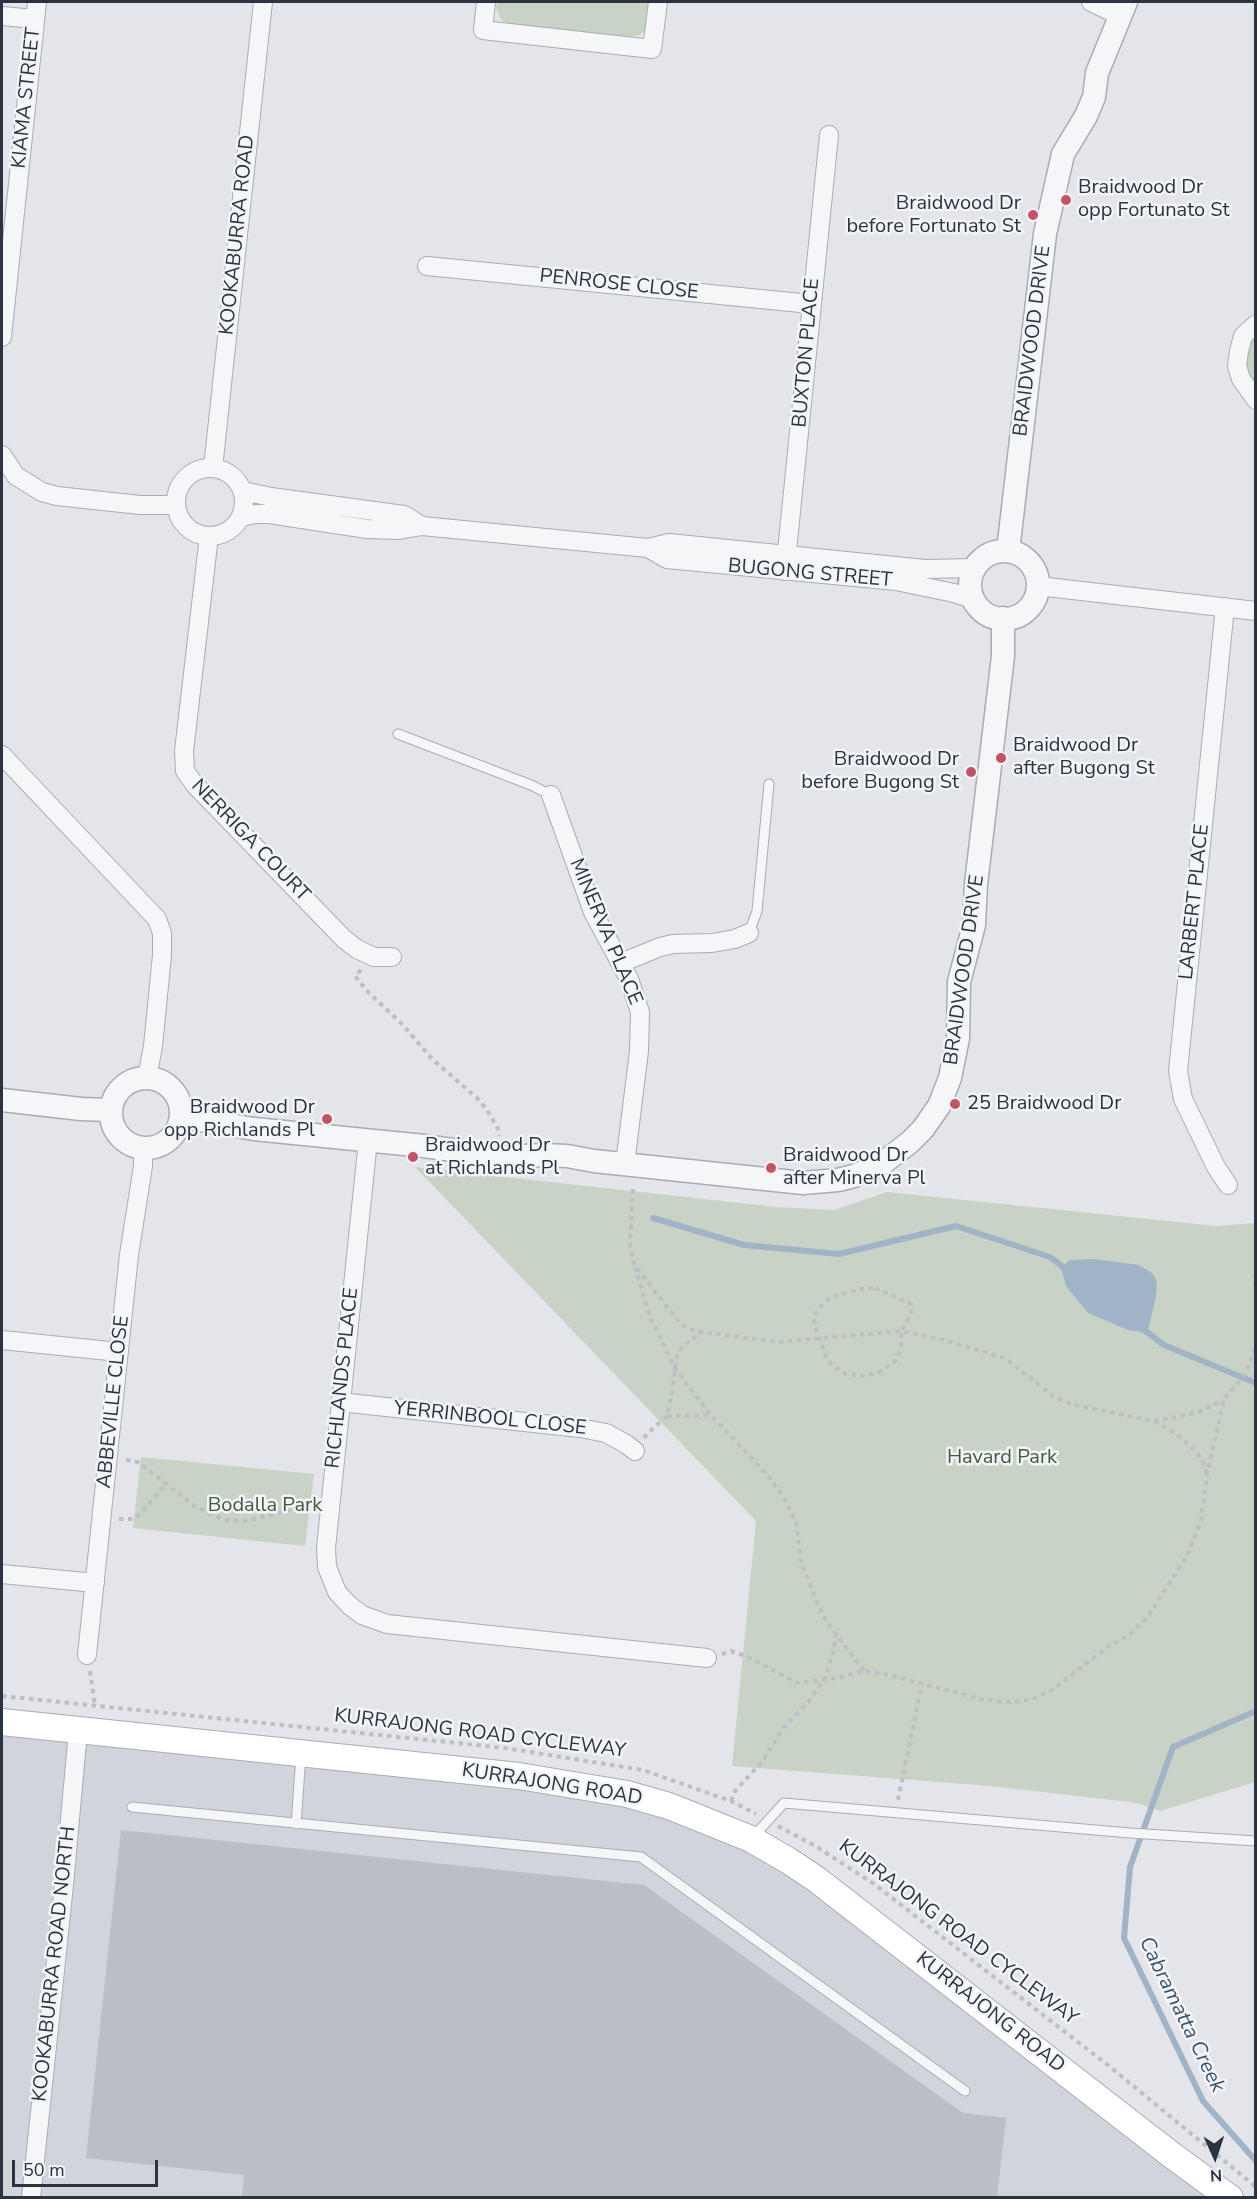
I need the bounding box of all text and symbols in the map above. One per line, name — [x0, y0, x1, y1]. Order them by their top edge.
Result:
street label: KIAMA STREET — [8, 26, 46, 170]
street label: KOOKABURRA ROAD — [216, 134, 260, 336]
place label: Braidwood Dr opp Fortunato St — [1078, 176, 1230, 223]
place label: Braidwood Dr before Fortunato St — [846, 192, 1021, 239]
marker: Braidwood Dr opp Fortunato St — [1059, 193, 1073, 207]
marker: Braidwood Dr before Fortunato St — [1026, 208, 1040, 222]
street label: BRAIDWOOD DRIVE — [1009, 244, 1057, 438]
street label: PENROSE CLOSE — [538, 265, 700, 305]
street label: BUXTON PLACE — [789, 277, 825, 429]
street label: BUGONG STREET — [727, 555, 893, 593]
place label: Braidwood Dr after Bugong St — [1013, 734, 1155, 781]
place label: Braidwood Dr before Bugong St — [801, 748, 959, 795]
marker: Braidwood Dr after Bugong St — [994, 751, 1008, 765]
marker: Braidwood Dr before Bugong St — [964, 765, 978, 779]
street label: NERRIGA COURT — [186, 775, 314, 907]
street label: LARBERT PLACE — [1175, 823, 1215, 981]
street label: MINERVA PLACE — [563, 855, 647, 1009]
street label: BRAIDWOOD DRIVE — [940, 873, 990, 1067]
place label: 25 Braidwood Dr — [967, 1092, 1121, 1116]
place label: Braidwood Dr opp Richlands Pl — [164, 1096, 315, 1143]
marker: 25 Braidwood Dr — [948, 1097, 962, 1111]
marker: Braidwood Dr opp Richlands Pl — [320, 1112, 334, 1126]
place label: Braidwood Dr at Richlands Pl — [425, 1134, 559, 1181]
place label: Braidwood Dr after Minerva Pl — [783, 1144, 926, 1191]
marker: Braidwood Dr at Richlands Pl — [406, 1150, 420, 1164]
marker: Braidwood Dr after Minerva Pl — [764, 1161, 778, 1175]
street label: RICHLANDS PLACE — [322, 1286, 364, 1470]
street label: ABBEVILLE CLOSE — [93, 1314, 135, 1490]
street label: YERRINBOOL CLOSE — [392, 1397, 588, 1441]
park label: Havard Park — [947, 1446, 1057, 1470]
park label: Bodalla Park — [208, 1494, 322, 1518]
street label: KURRAJONG ROAD CYCLEWAY — [333, 1704, 627, 1764]
street label: KURRAJONG ROAD — [460, 1759, 644, 1811]
street label: KOOKABURRA ROAD NORTH — [29, 1825, 81, 2103]
street label: KURRAJONG ROAD CYCLEWAY — [833, 1835, 1083, 2031]
water label: Cabramatta Creek — [1132, 1933, 1230, 2097]
street label: KURRAJONG ROAD — [911, 1947, 1069, 2079]
north arrow — [1185, 2127, 1245, 2187]
scale bar — [15, 2148, 160, 2186]
text: 50 m — [23, 2158, 65, 2182]
text: N — [1209, 2164, 1222, 2186]

